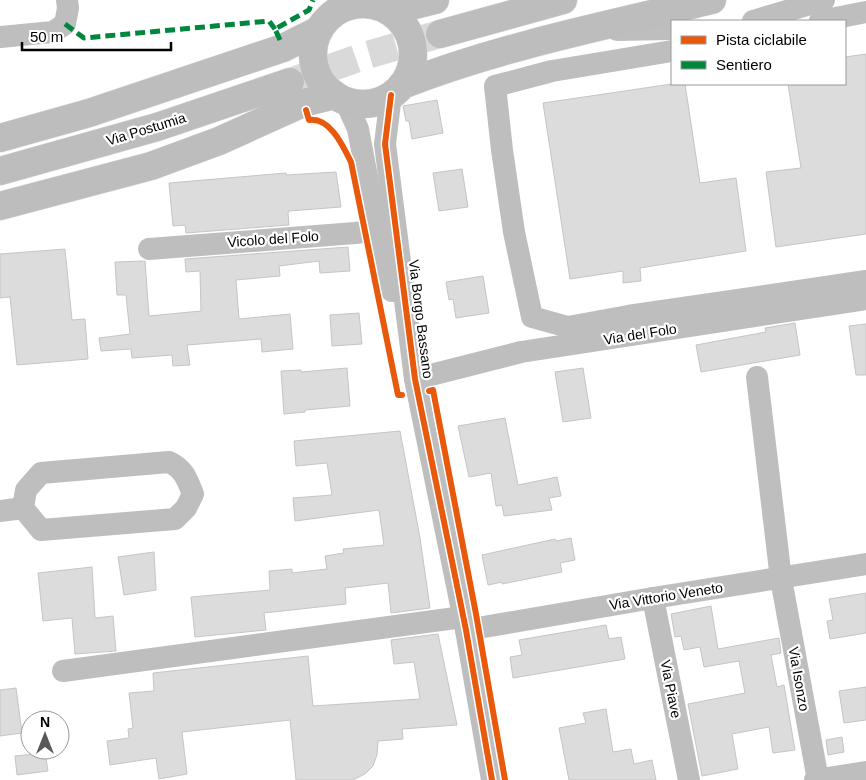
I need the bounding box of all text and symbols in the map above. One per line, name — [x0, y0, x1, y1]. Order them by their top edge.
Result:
scale bar — [22, 20, 171, 52]
legend — [671, 20, 846, 85]
text: 50 m — [30, 28, 63, 45]
text: Pista ciclabile — [716, 31, 807, 48]
text: Sentiero — [716, 56, 772, 73]
street label: Via Postumia — [104, 109, 188, 149]
street label: Vicolo del Folo — [227, 228, 319, 250]
street label: Via Borgo Bassano — [406, 259, 436, 380]
street label: Via del Folo — [602, 320, 678, 348]
street label: Via Vittorio Veneto — [608, 579, 724, 613]
street label: Via Isonzo — [785, 646, 813, 713]
street label: Via Piave — [658, 659, 685, 720]
north arrow — [20, 710, 70, 760]
text: N — [40, 714, 50, 730]

